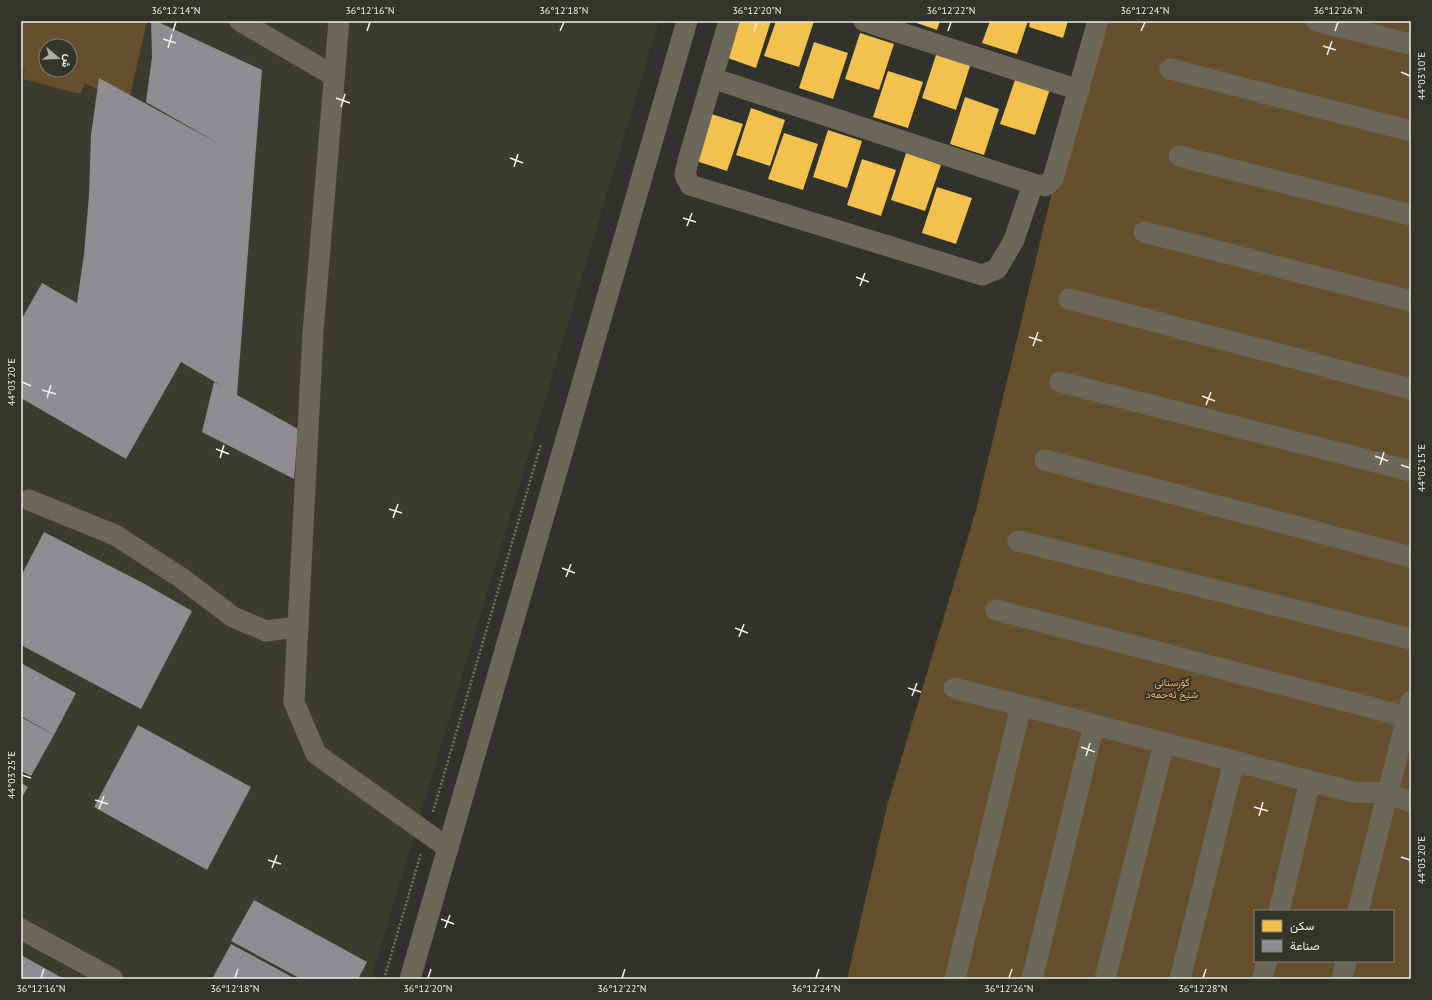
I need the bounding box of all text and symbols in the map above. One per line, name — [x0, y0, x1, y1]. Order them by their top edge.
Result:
text: 36°12'14"N — [151, 4, 201, 17]
text: 36°12'16"N — [345, 4, 395, 17]
text: 36°12'18"N — [539, 4, 589, 17]
text: 36°12'20"N — [732, 4, 782, 17]
text: 36°12'22"N — [926, 4, 976, 17]
text: 36°12'24"N — [1120, 4, 1170, 17]
text: 36°12'26"N — [1313, 4, 1363, 17]
north arrow — [38, 38, 78, 78]
text: 44°03'10"E — [1415, 52, 1428, 100]
text: ش — [59, 53, 76, 70]
text: 44°03'20"E — [5, 358, 18, 406]
text: 44°03'15"E — [1415, 444, 1428, 492]
park label: گۆڕستانی شێخ ئەحمەد — [1146, 676, 1198, 701]
text: 44°03'25"E — [5, 751, 18, 799]
text: 44°03'20"E — [1415, 836, 1428, 884]
legend — [1254, 910, 1394, 962]
text: سكن — [1290, 918, 1314, 934]
text: صناعة — [1290, 938, 1320, 953]
text: 36°12'16"N — [16, 982, 66, 995]
text: 36°12'18"N — [210, 982, 260, 995]
text: 36°12'20"N — [403, 982, 453, 995]
text: 36°12'22"N — [597, 982, 647, 995]
text: 36°12'24"N — [791, 982, 841, 995]
text: 36°12'26"N — [984, 982, 1034, 995]
text: 36°12'28"N — [1178, 982, 1228, 995]

